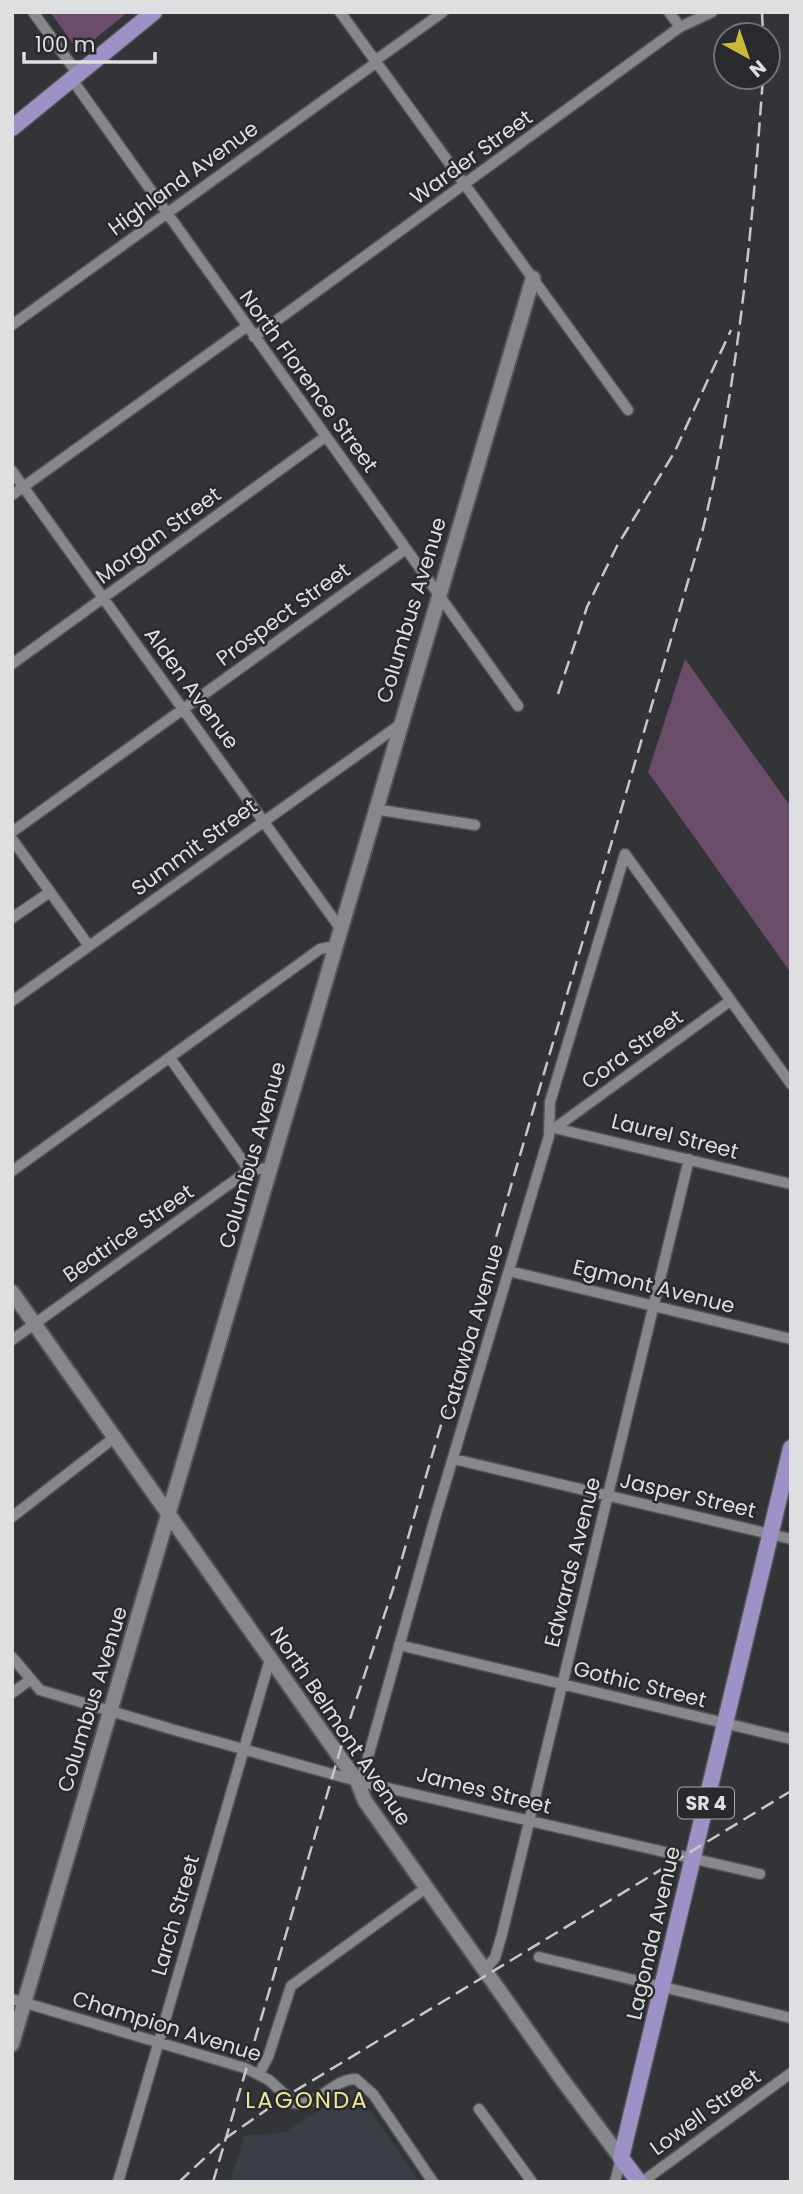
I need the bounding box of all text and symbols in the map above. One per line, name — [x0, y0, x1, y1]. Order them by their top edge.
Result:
scale bar — [24, 21, 156, 65]
north arrow — [712, 21, 782, 91]
text: 100 m — [35, 30, 95, 59]
text: N — [743, 54, 772, 84]
street label: Warder Street — [404, 103, 538, 211]
street label: Highland Avenue — [102, 114, 264, 242]
street label: North Florence Street — [233, 284, 385, 478]
street label: Morgan Street — [89, 480, 227, 590]
street label: Columbus Avenue — [369, 513, 453, 707]
street label: Prospect Street — [210, 556, 356, 672]
street label: Alden Avenue — [138, 621, 246, 755]
street label: Summit Street — [125, 791, 263, 903]
street label: Cora Street — [575, 1002, 689, 1096]
street label: Columbus Avenue — [211, 1058, 293, 1252]
street label: Laurel Street — [609, 1106, 741, 1166]
street label: Beatrice Street — [57, 1177, 199, 1289]
street label: Catawba Avenue — [432, 1240, 510, 1424]
street label: Egmont Avenue — [570, 1252, 738, 1320]
street label: Jasper Street — [617, 1465, 759, 1525]
street label: Edwards Avenue — [537, 1474, 607, 1650]
street label: Columbus Avenue — [50, 1602, 134, 1796]
street label: North Belmont Avenue — [263, 1621, 419, 1831]
street label: Gothic Street — [571, 1653, 709, 1715]
street label: James Street — [414, 1759, 554, 1821]
road number: SR 4 — [678, 1787, 734, 1818]
street label: Lagonda Avenue — [619, 1843, 687, 2023]
street label: Larch Street — [144, 1851, 206, 1979]
street label: Champion Avenue — [69, 1983, 265, 2069]
street label: Lowell Street — [644, 2062, 766, 2162]
district label: LAGONDA — [245, 2084, 369, 2116]

